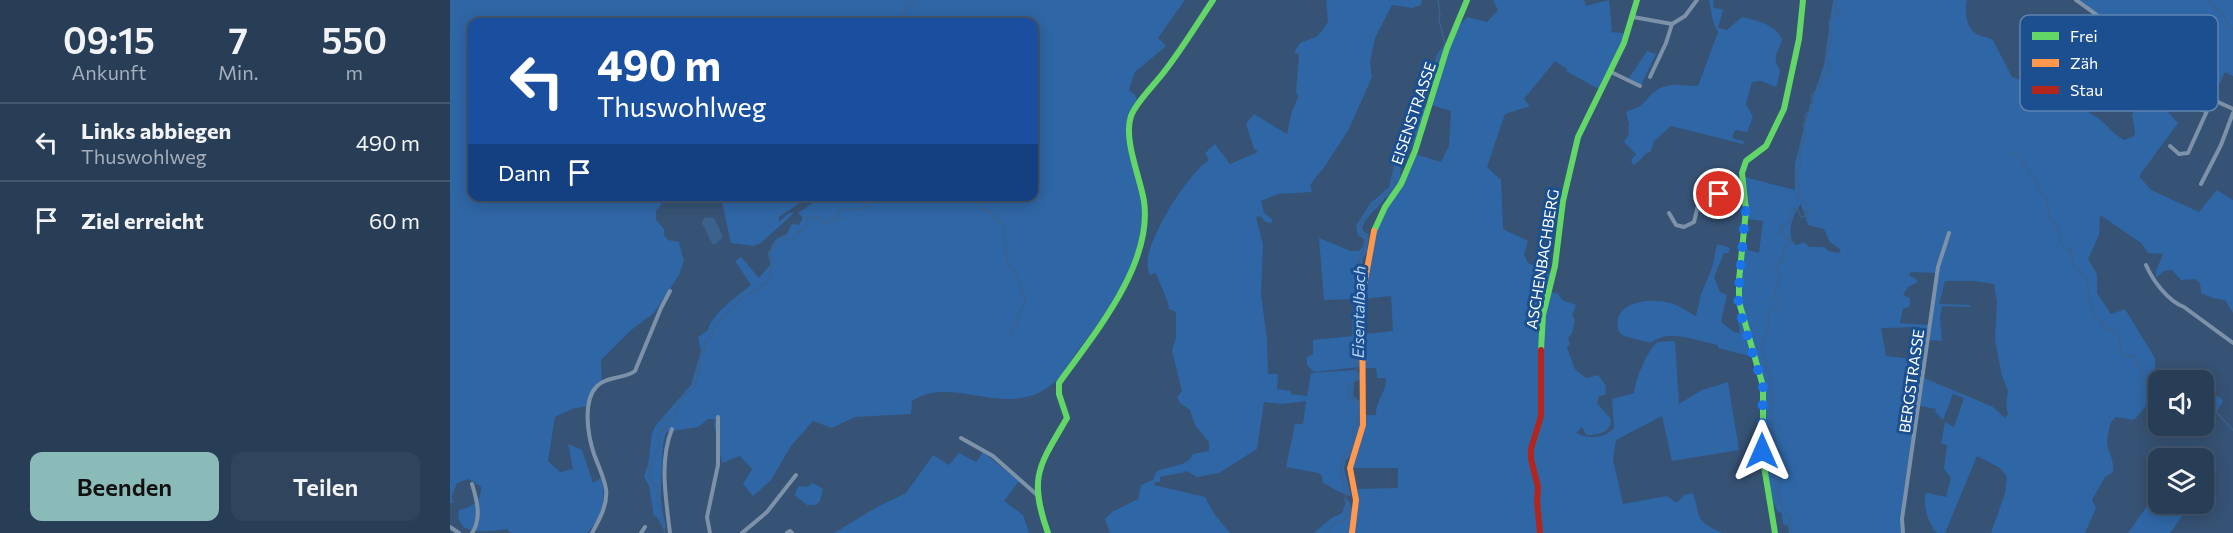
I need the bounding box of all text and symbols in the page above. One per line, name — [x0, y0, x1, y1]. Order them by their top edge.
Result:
legend — [2020, 15, 2218, 111]
text: 09:15 — [63, 17, 155, 61]
text: 7 — [228, 17, 248, 61]
text: 550 — [321, 17, 387, 61]
text: Frei — [2070, 26, 2098, 45]
text: 490 m — [597, 38, 721, 90]
icon: left — [498, 42, 576, 120]
text: Zäh — [2070, 53, 2098, 72]
street label: EISENSTRASSE — [1387, 59, 1439, 167]
text: Ankunft — [72, 60, 146, 84]
text: Min. — [218, 60, 258, 84]
text: m — [345, 60, 363, 84]
text: Stau — [2070, 80, 2103, 99]
text: Thuswohlweg — [597, 90, 766, 123]
text: Links abbiegen — [81, 117, 231, 144]
icon: left — [30, 126, 63, 159]
text: 490 m — [356, 129, 420, 156]
text: Thuswohlweg — [81, 144, 207, 168]
icon: arrive — [563, 156, 596, 189]
text: Dann — [498, 159, 551, 186]
pin — [1693, 168, 1744, 219]
icon: arrive — [1702, 177, 1735, 210]
street label: ASCHENBACHBERG — [1522, 188, 1562, 330]
icon: arrive — [30, 204, 63, 237]
text: Ziel erreicht — [81, 207, 204, 234]
text: 60 m — [369, 207, 420, 234]
water label: Eisentalbach — [1348, 266, 1368, 358]
street label: BERGSTRASSE — [1895, 328, 1927, 434]
map controls — [2148, 370, 2214, 514]
button: sound — [2148, 370, 2214, 436]
position arrow — [1730, 419, 1794, 483]
button: layers — [2148, 448, 2214, 514]
button: Beenden — [30, 452, 219, 521]
button: Teilen — [231, 452, 420, 521]

